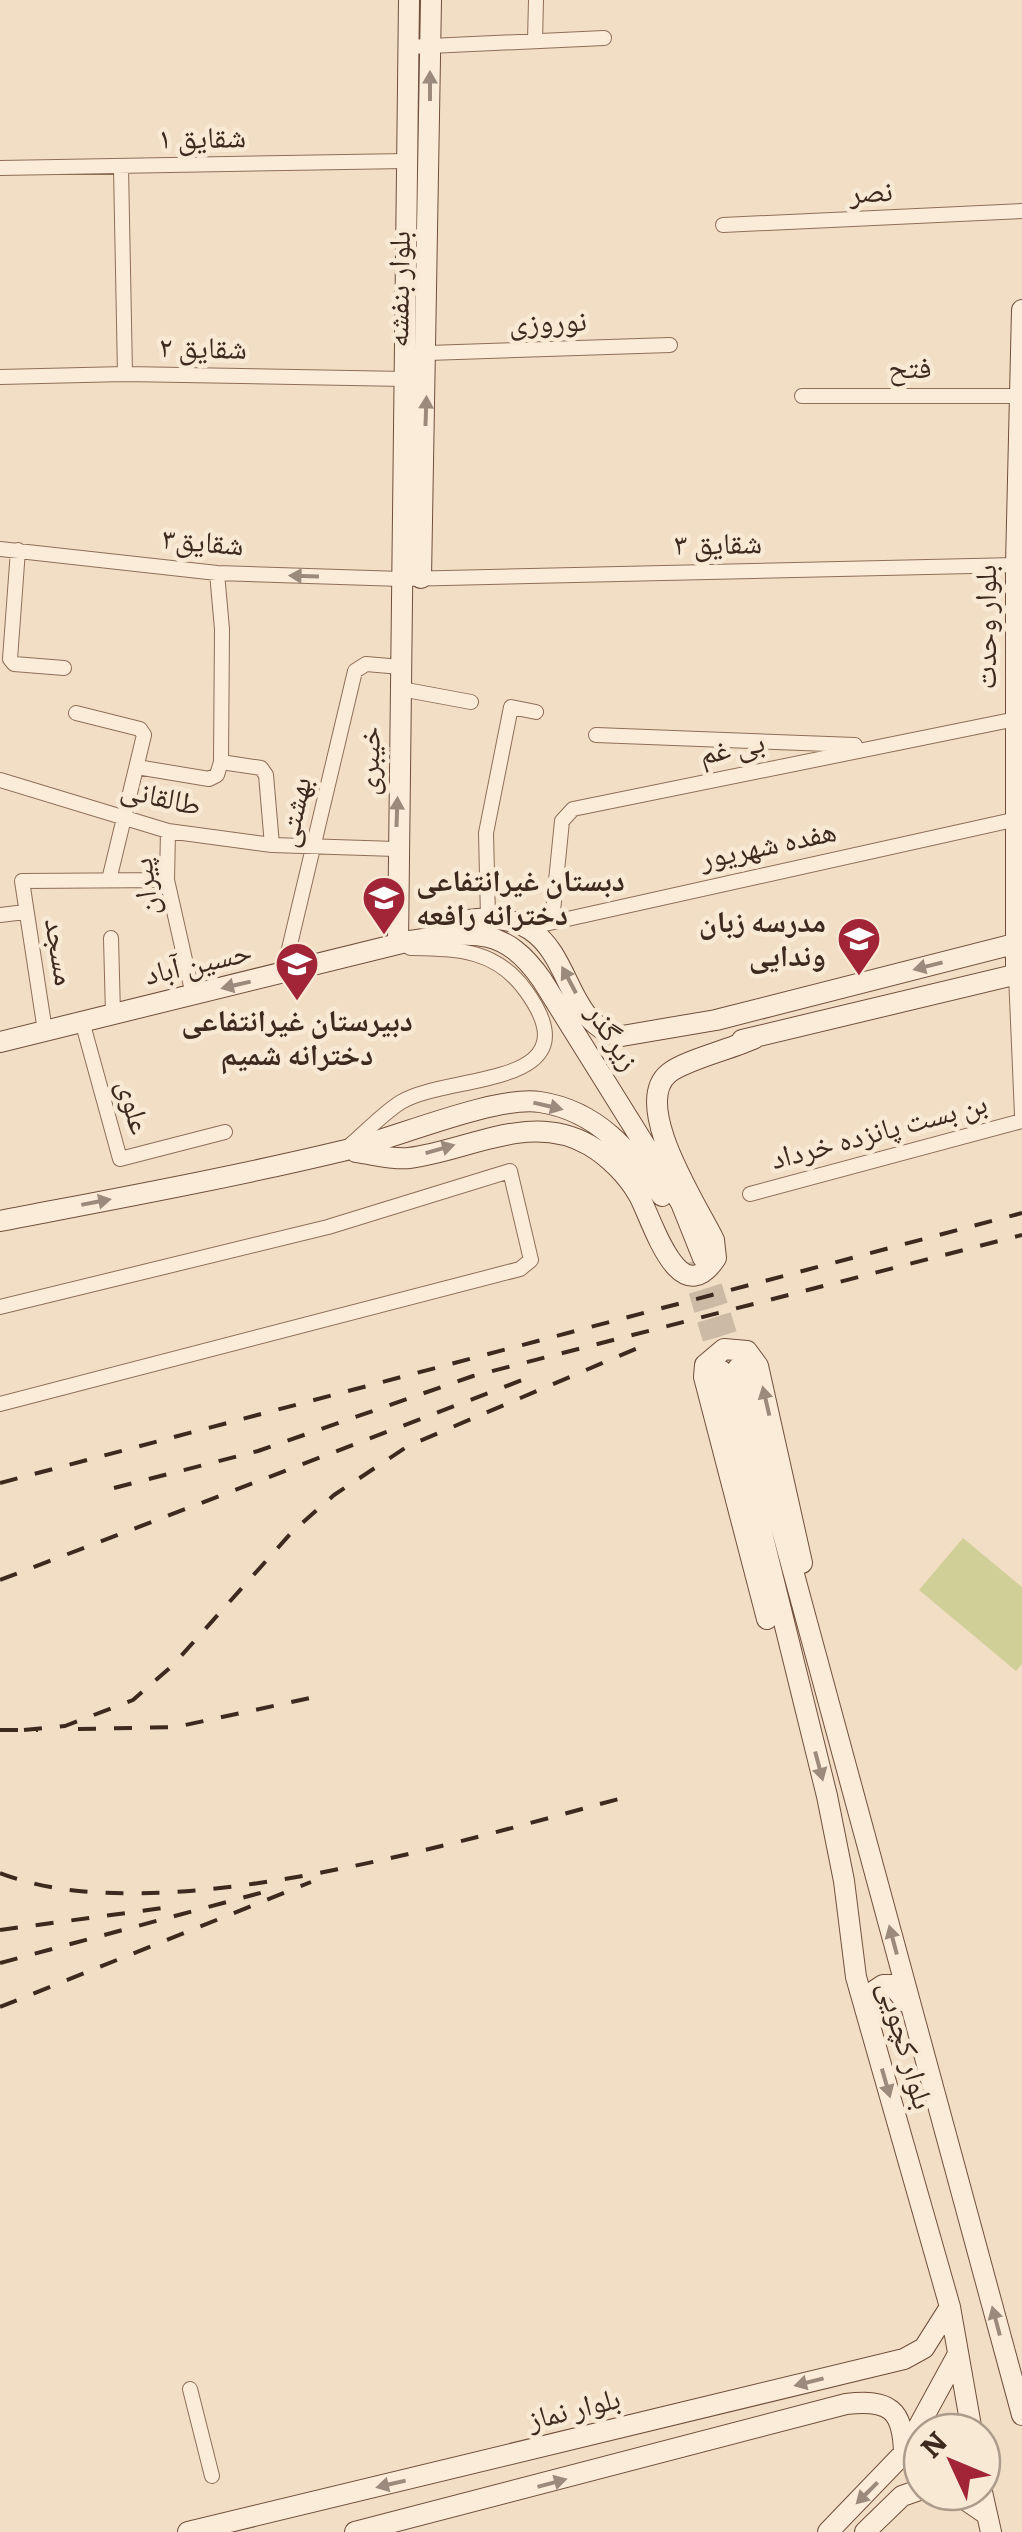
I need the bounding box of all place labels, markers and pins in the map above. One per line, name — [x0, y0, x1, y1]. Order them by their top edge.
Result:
place label: دبستان غیرانتفاعی دخترانه رافعه — [416, 856, 625, 934]
school or university icon: دبستان غیرانتفاعی دخترانه رافعه — [361, 875, 407, 936]
place label: مدرسه زبان وندایی — [699, 897, 826, 975]
school or university icon: مدرسه زبان وندایی — [836, 916, 882, 977]
school or university icon: دبیرستان غیرانتفاعی دخترانه شمیم — [274, 941, 320, 1002]
place label: دبیرستان غیرانتفاعی دخترانه شمیم — [181, 996, 413, 1075]

